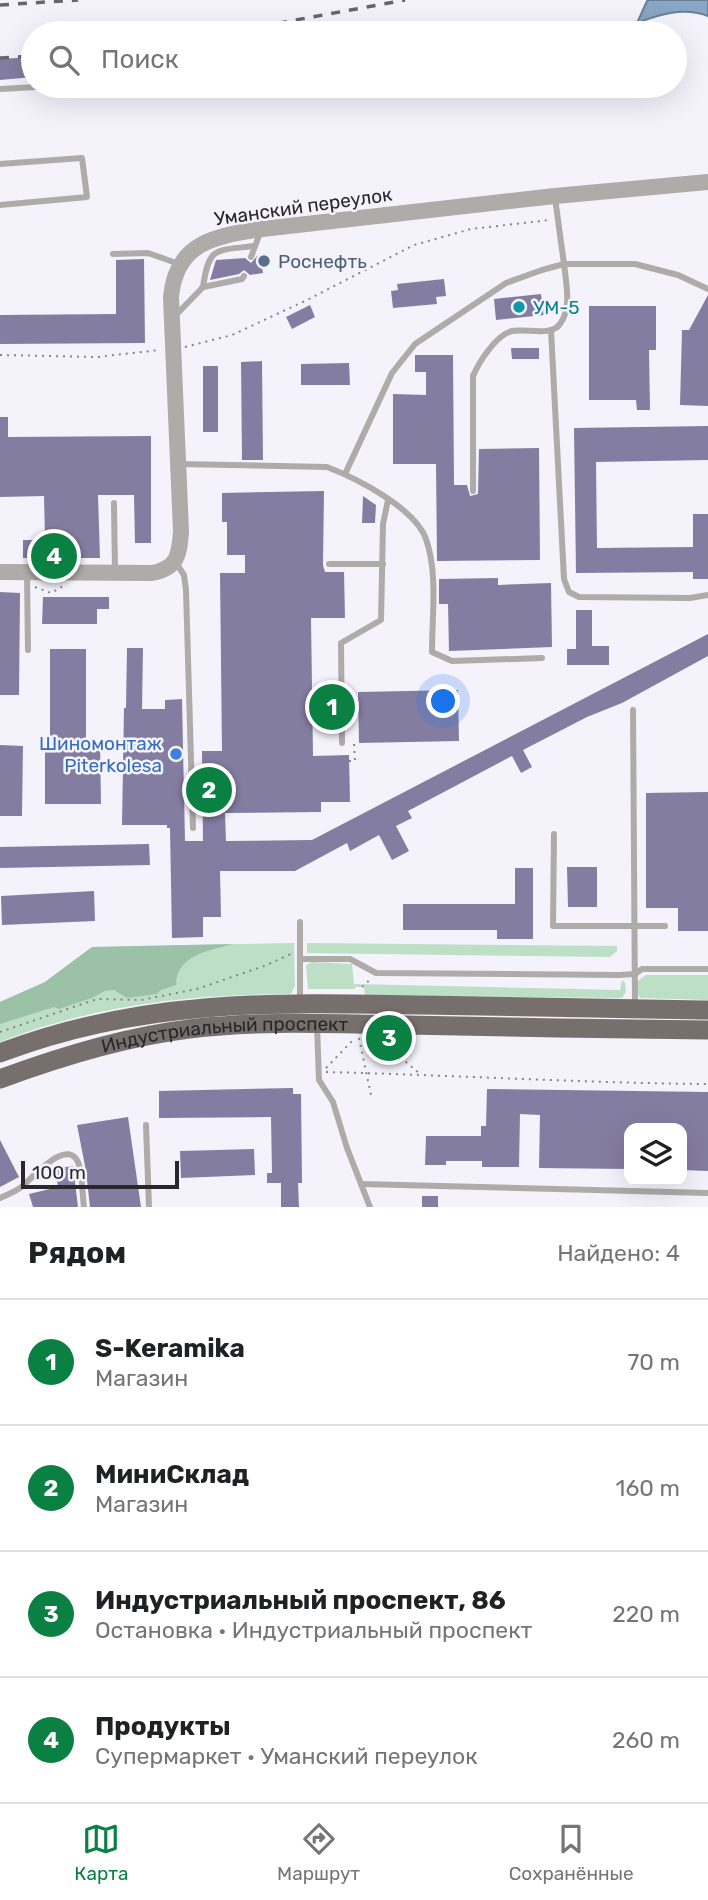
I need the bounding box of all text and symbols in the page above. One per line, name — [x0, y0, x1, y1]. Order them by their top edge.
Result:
search box — [21, 21, 687, 98]
icon: search — [45, 41, 83, 79]
text: Поиск — [101, 44, 179, 75]
street label: Уманский переулок — [213, 183, 393, 230]
place label: Роснефть — [278, 250, 367, 273]
marker: Роснефть — [256, 253, 272, 269]
place label: УМ-5 — [533, 296, 579, 319]
marker: УМ-5 — [511, 299, 527, 315]
pin: 4 — [31, 530, 77, 582]
pin: 1 — [309, 681, 355, 733]
your location — [426, 684, 460, 718]
place label: Шиномонтаж Piterkolesa — [39, 732, 162, 777]
marker: Шиномонтаж Piterkolesa — [168, 746, 184, 762]
pin: 2 — [186, 764, 232, 816]
street label: Индустриальный проспект — [99, 1012, 349, 1058]
pin: 3 — [366, 1012, 412, 1064]
map controls — [624, 1123, 687, 1186]
button: layers — [624, 1123, 687, 1186]
scale bar — [21, 1158, 178, 1190]
text: 100 m — [32, 1161, 86, 1184]
text: Рядом — [28, 1235, 126, 1271]
text: Найдено: 4 — [557, 1239, 680, 1267]
text: S-Keramika — [95, 1333, 245, 1364]
text: 1 — [45, 1348, 57, 1376]
text: 70 m — [628, 1348, 680, 1376]
text: Магазин — [95, 1364, 188, 1392]
text: МиниСклад — [95, 1459, 249, 1490]
text: 2 — [44, 1474, 58, 1502]
text: 160 m — [616, 1474, 680, 1502]
text: Магазин — [95, 1490, 188, 1518]
text: Индустриальный проспект, 86 — [95, 1585, 506, 1616]
text: 3 — [43, 1600, 59, 1628]
text: 220 m — [612, 1600, 680, 1628]
text: Остановка · Индустриальный проспект — [95, 1616, 532, 1644]
text: Продукты — [95, 1711, 231, 1742]
text: 4 — [43, 1726, 59, 1754]
text: 260 m — [612, 1726, 680, 1754]
text: Супермаркет · Уманский переулок — [95, 1742, 478, 1770]
tab: Карта — [74, 1820, 129, 1885]
tab: Маршрут — [277, 1820, 360, 1885]
tab: Сохранённые — [509, 1820, 634, 1885]

